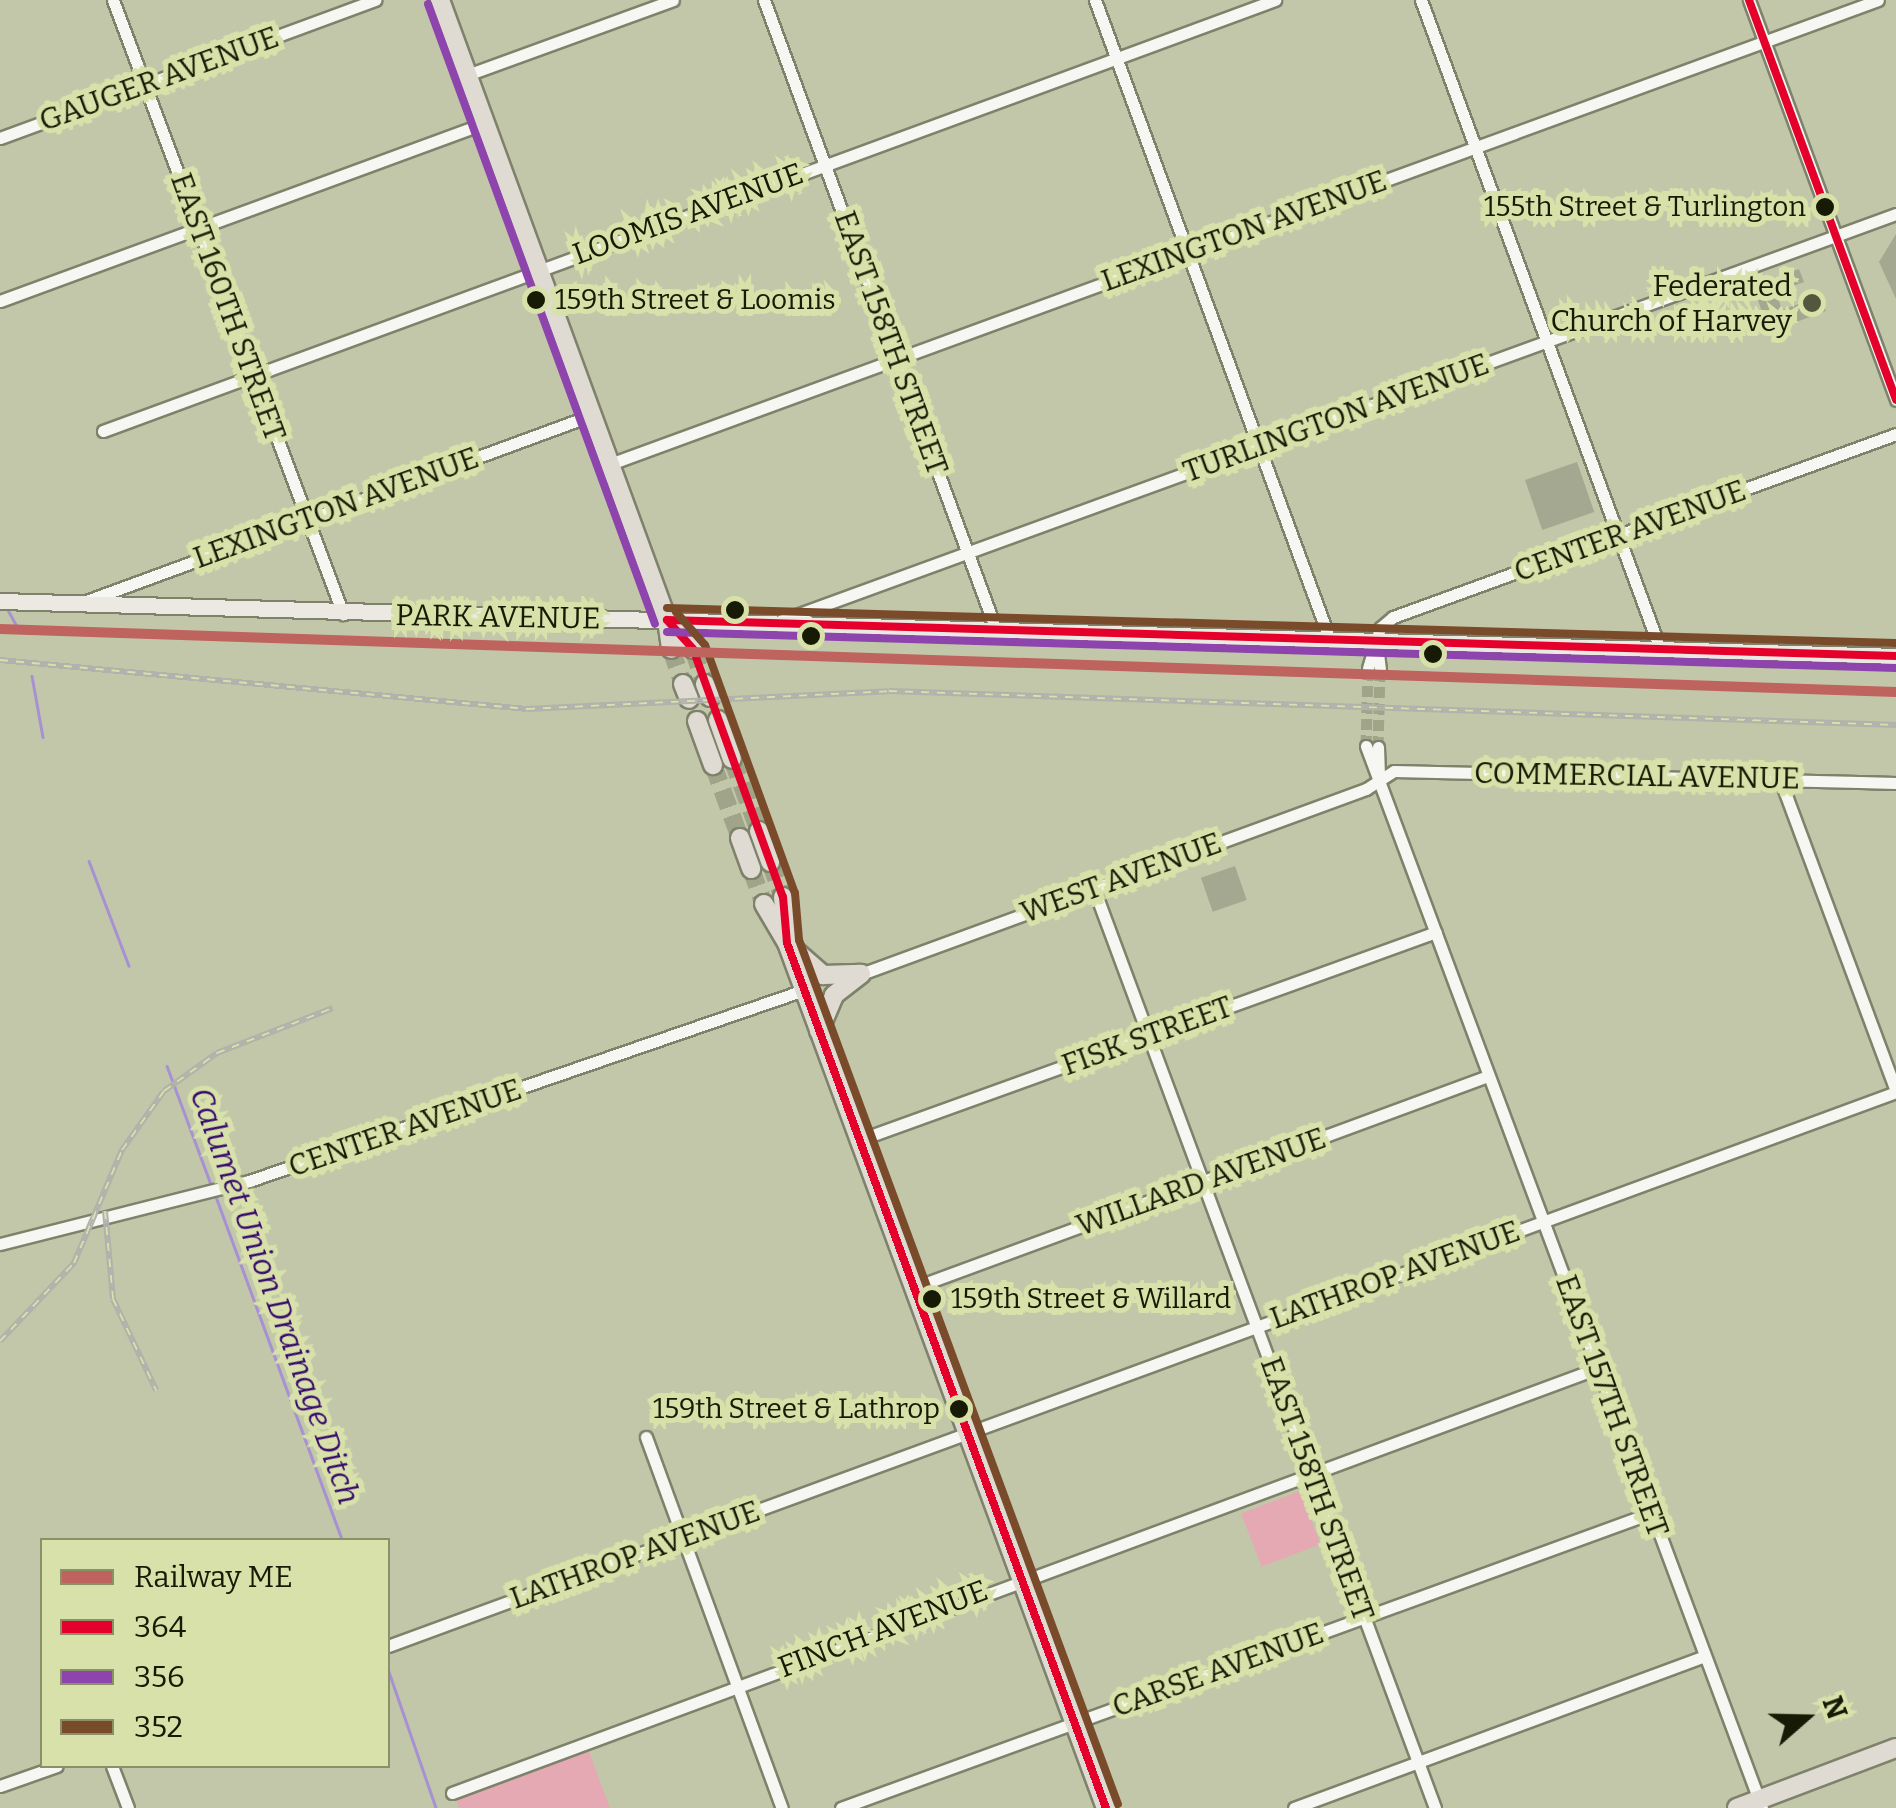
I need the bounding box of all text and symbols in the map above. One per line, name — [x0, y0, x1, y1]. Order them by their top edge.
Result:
street label: GAUGER AVENUE — [34, 19, 284, 139]
street label: LOOMIS AVENUE — [568, 156, 808, 272]
street label: LEXINGTON AVENUE — [1097, 163, 1391, 299]
street label: EAST 160TH STREET — [163, 168, 293, 446]
place label: 155th Street & Turlington — [1484, 190, 1806, 224]
marker: 155th Street & Turlington — [1815, 197, 1835, 217]
street label: EAST 158TH STREET — [827, 206, 955, 480]
place label: Federated Church of Harvey — [1550, 268, 1792, 338]
place label: 159th Street & Loomis — [555, 283, 836, 317]
marker: 159th Street & Loomis — [526, 290, 546, 310]
marker: Federated Church of Harvey — [1801, 292, 1823, 314]
street label: TURLINGTON AVENUE — [1178, 346, 1494, 490]
street label: LEXINGTON AVENUE — [189, 440, 483, 576]
street label: CENTER AVENUE — [1509, 472, 1751, 590]
street label: PARK AVENUE — [395, 597, 601, 637]
unlabelled marker — [725, 600, 745, 620]
unlabelled marker — [801, 626, 821, 646]
unlabelled marker — [1423, 644, 1443, 664]
street label: COMMERCIAL AVENUE — [1474, 755, 1800, 797]
street label: WEST AVENUE — [1016, 825, 1226, 931]
street label: FISK STREET — [1057, 989, 1237, 1083]
street label: CENTER AVENUE — [284, 1071, 526, 1185]
water label: Calumet Union Drainage Ditch — [182, 1082, 368, 1510]
street label: WILLARD AVENUE — [1072, 1120, 1330, 1244]
street label: LATHROP AVENUE — [1265, 1213, 1525, 1337]
street label: EAST 157TH STREET — [1548, 1270, 1676, 1542]
place label: 159th Street & Willard — [951, 1282, 1231, 1316]
marker: 159th Street & Willard — [922, 1289, 942, 1309]
street label: EAST 158TH STREET — [1253, 1352, 1381, 1626]
place label: 159th Street & Lathrop — [653, 1392, 940, 1426]
marker: 159th Street & Lathrop — [949, 1399, 969, 1419]
street label: LATHROP AVENUE — [505, 1493, 765, 1617]
legend — [40, 1538, 390, 1768]
text: Railway ME — [134, 1559, 293, 1595]
street label: FINCH AVENUE — [773, 1573, 993, 1685]
text: 364 — [134, 1609, 186, 1645]
street label: CARSE AVENUE — [1107, 1615, 1329, 1725]
text: 356 — [134, 1659, 185, 1695]
north arrow — [1756, 1668, 1856, 1768]
text: N — [1815, 1692, 1854, 1723]
text: 352 — [134, 1709, 183, 1745]

